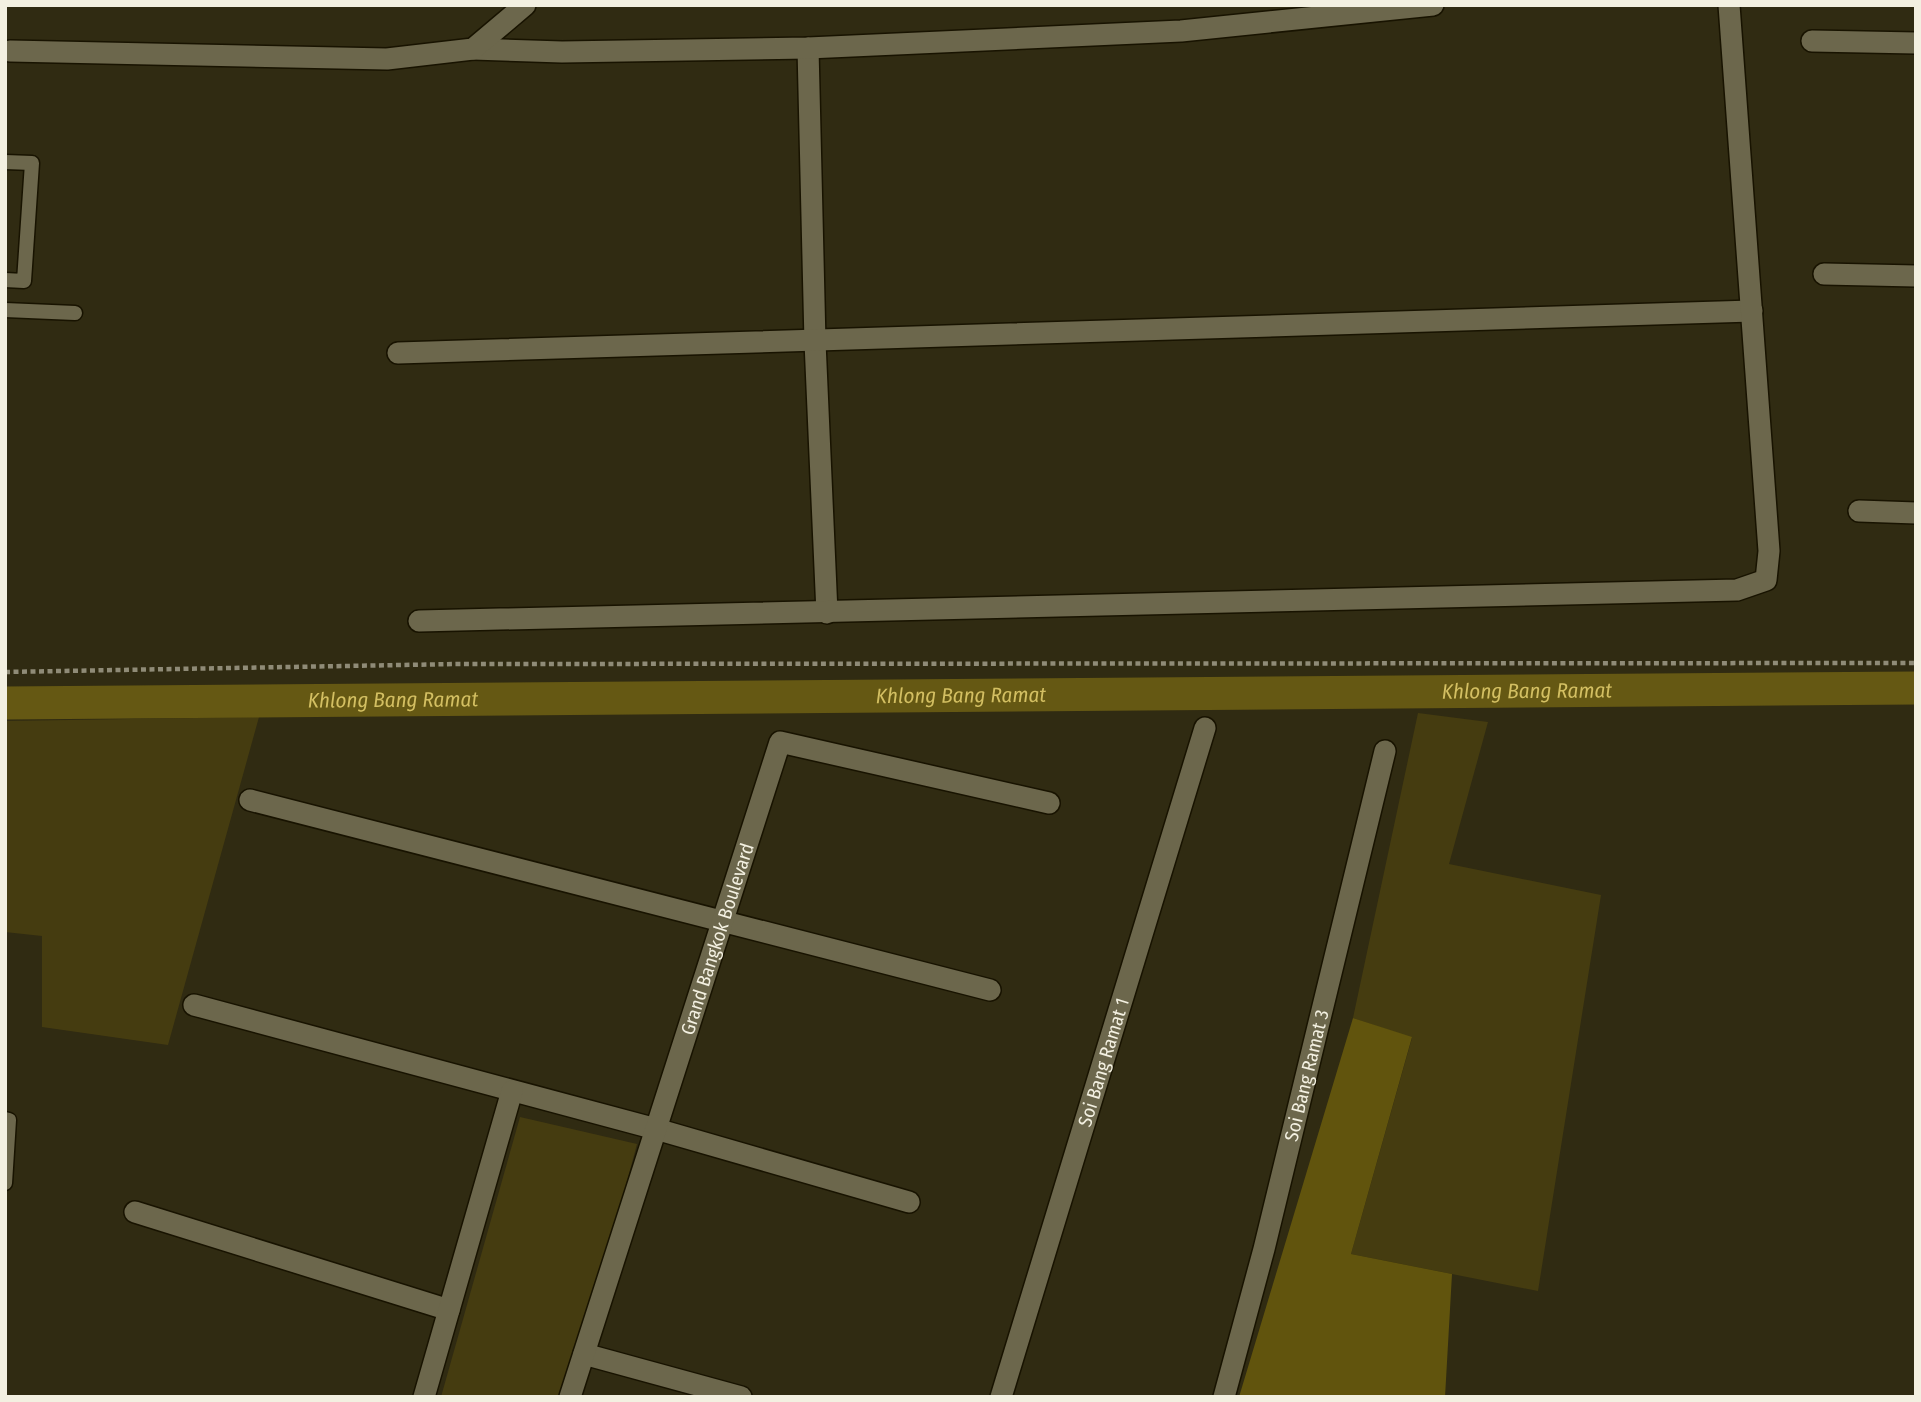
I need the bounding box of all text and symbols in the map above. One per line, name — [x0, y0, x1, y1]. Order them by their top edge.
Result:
water label: Khlong Bang Ramat — [1442, 677, 1612, 705]
water label: Khlong Bang Ramat — [876, 682, 1046, 709]
water label: Khlong Bang Ramat — [308, 686, 478, 714]
street label: Grand Bangkok Boulevard — [675, 840, 758, 1038]
street label: Soi Bang Ramat 1 — [1073, 995, 1134, 1129]
street label: Soi Bang Ramat 3 — [1279, 1007, 1333, 1143]

